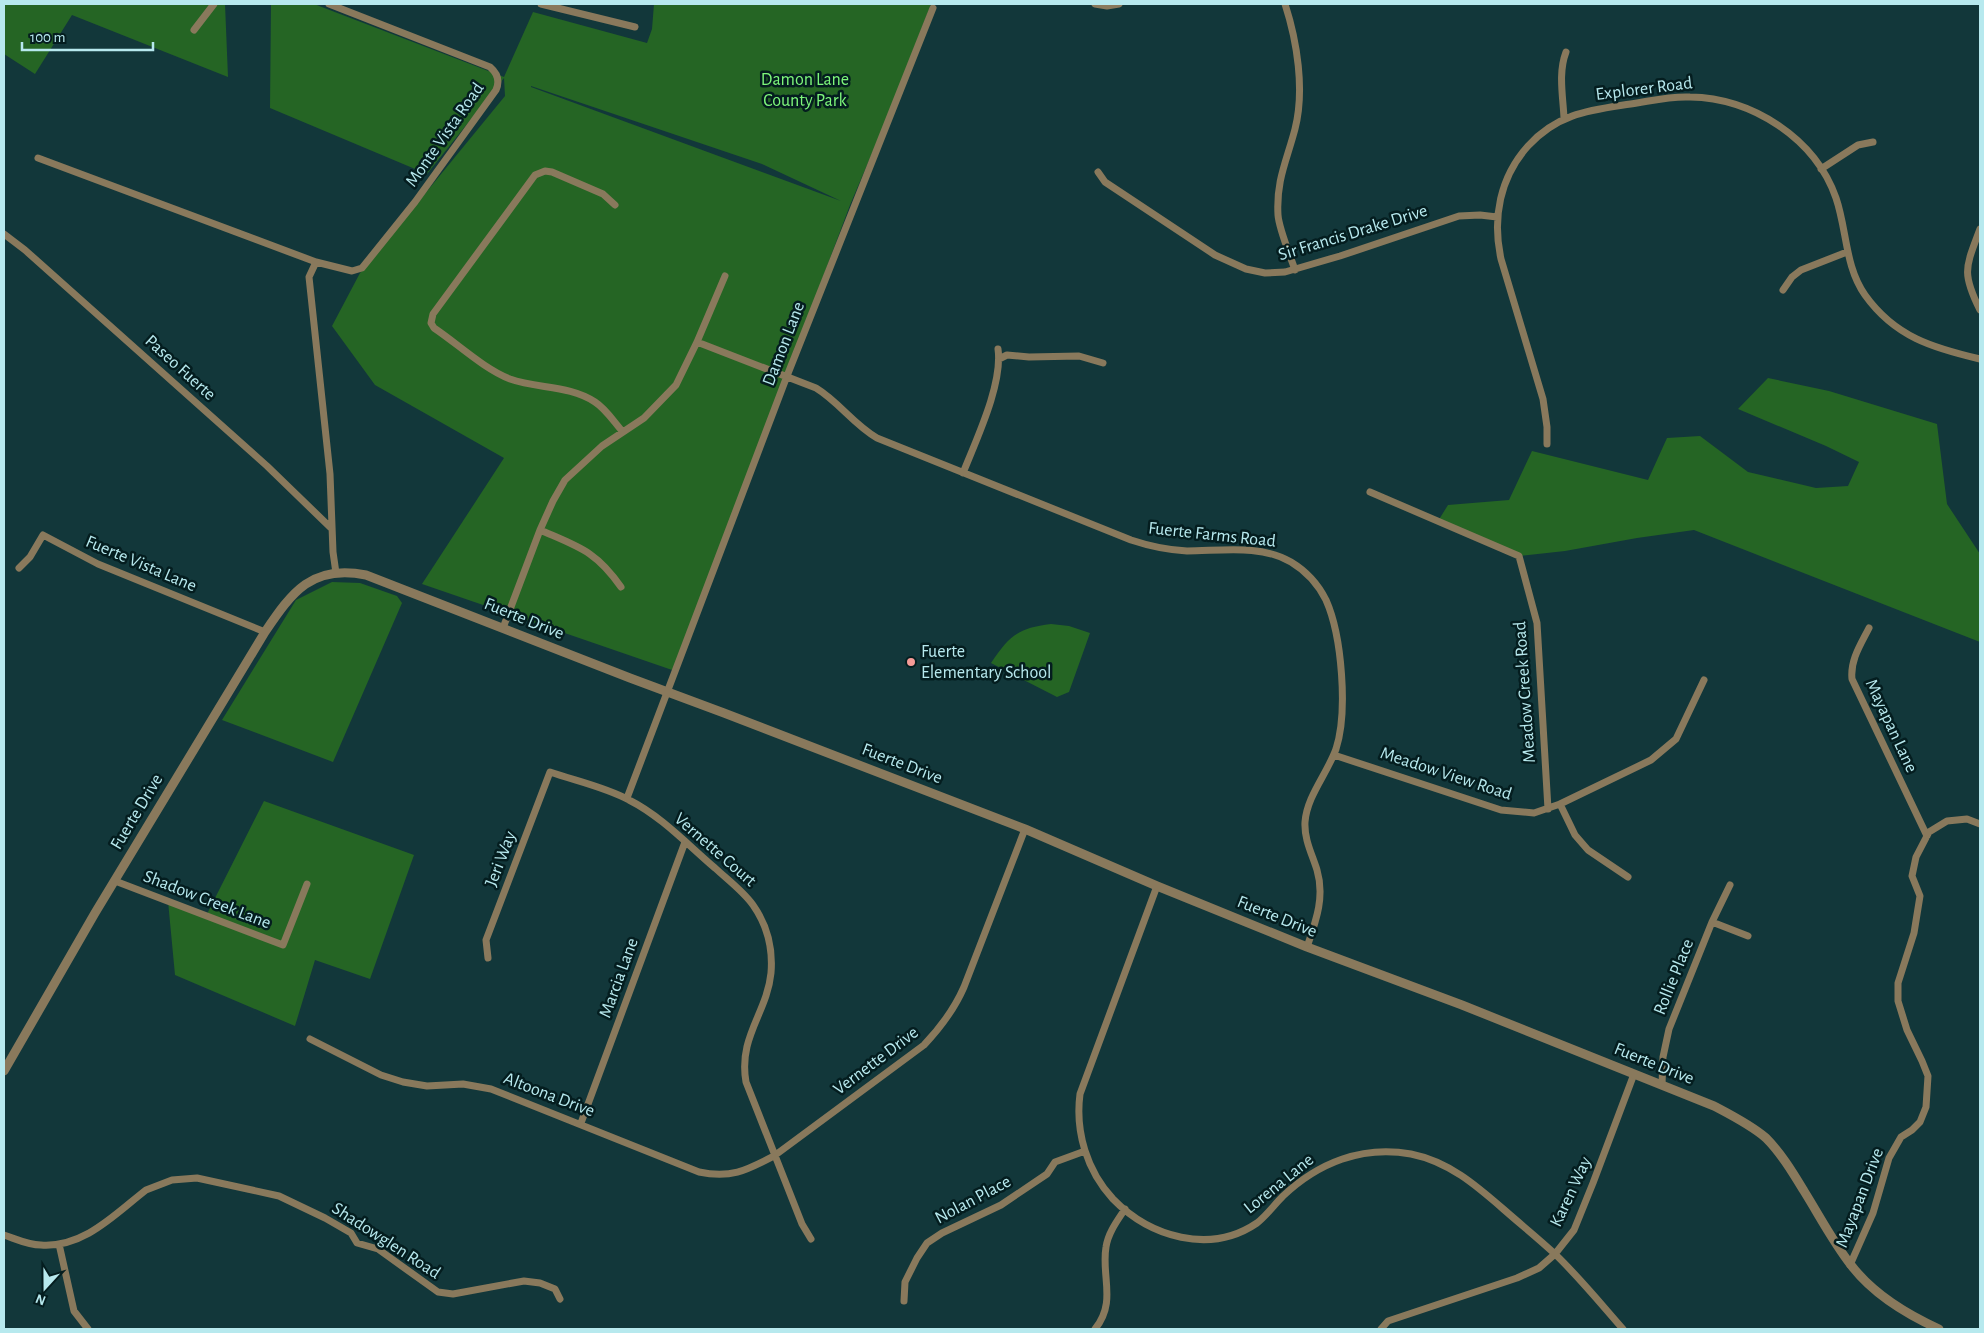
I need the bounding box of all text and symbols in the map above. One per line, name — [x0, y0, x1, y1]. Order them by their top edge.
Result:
scale bar — [22, 20, 154, 52]
text: 100 m — [30, 30, 65, 45]
park label: Damon Lane County Park — [761, 71, 849, 110]
street label: Explorer Road — [1595, 74, 1693, 104]
street label: Monte Vista Road — [402, 80, 488, 190]
street label: Sir Francis Drake Drive — [1276, 202, 1430, 264]
street label: Damon Lane — [760, 300, 808, 388]
street label: Paseo Fuerte — [141, 332, 219, 404]
street label: Fuerte Farms Road — [1147, 519, 1277, 551]
street label: Fuerte Vista Lane — [83, 533, 199, 595]
street label: Fuerte Drive — [481, 595, 567, 643]
street label: Meadow Creek Road — [1511, 621, 1539, 763]
place label: Fuerte Elementary School — [921, 643, 1052, 682]
marker: Fuerte Elementary School — [905, 656, 917, 668]
street label: Mayapan Lane — [1862, 677, 1920, 775]
street label: Fuerte Drive — [859, 740, 945, 788]
street label: Meadow View Road — [1378, 744, 1514, 804]
street label: Fuerte Drive — [108, 771, 166, 853]
street label: Vernette Court — [671, 810, 760, 890]
street label: Jeri Way — [482, 829, 520, 889]
street label: Shadow Creek Lane — [141, 867, 273, 933]
street label: Fuerte Drive — [1234, 893, 1320, 941]
street label: Marcia Lane — [596, 936, 642, 1020]
street label: Rollie Place — [1651, 937, 1697, 1017]
street label: Vernette Drive — [830, 1023, 922, 1099]
street label: Fuerte Drive — [1611, 1040, 1697, 1088]
street label: Altoona Drive — [501, 1069, 597, 1121]
street label: Mayapan Drive — [1833, 1146, 1887, 1250]
street label: Lorena Lane — [1241, 1151, 1317, 1217]
street label: Karen Way — [1547, 1154, 1595, 1230]
street label: Nolan Place — [932, 1173, 1014, 1227]
street label: Shadowglen Road — [329, 1199, 443, 1283]
north arrow — [20, 1263, 70, 1313]
text: N — [34, 1291, 48, 1307]

